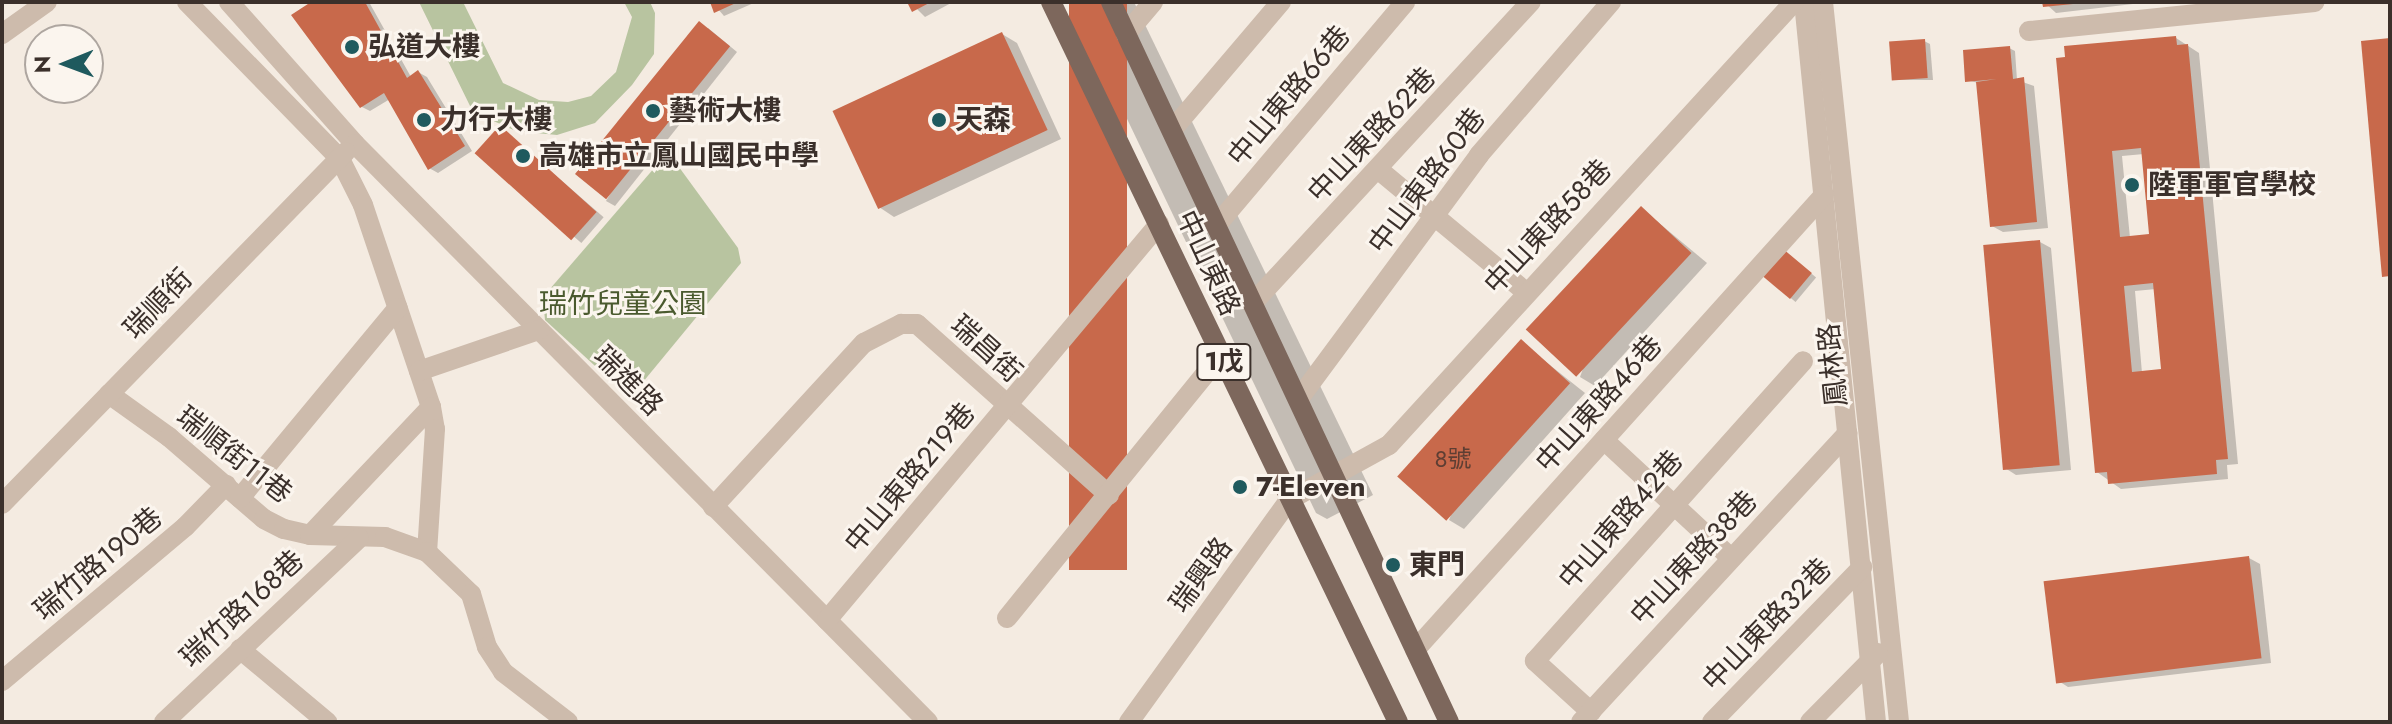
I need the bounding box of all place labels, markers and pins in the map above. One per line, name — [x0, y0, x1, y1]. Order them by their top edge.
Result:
place label: 弘道大樓 — [368, 30, 480, 64]
marker: 弘道大樓 — [343, 38, 361, 56]
place label: 藝術大樓 — [669, 94, 781, 128]
marker: 藝術大樓 — [644, 102, 662, 120]
place label: 力行大樓 — [440, 103, 552, 137]
place label: 天森 — [955, 103, 1011, 137]
marker: 力行大樓 — [415, 111, 433, 129]
marker: 天森 — [930, 111, 948, 129]
place label: 高雄市立鳳山國民中學 — [539, 139, 819, 173]
marker: 高雄市立鳳山國民中學 — [514, 147, 532, 165]
place label: 陸軍軍官學校 — [2148, 168, 2316, 202]
marker: 陸軍軍官學校 — [2123, 176, 2141, 194]
place label: 7-Eleven — [1256, 470, 1366, 504]
marker: 7-Eleven — [1231, 478, 1249, 496]
place label: 東門 — [1409, 548, 1465, 582]
marker: 東門 — [1384, 556, 1402, 574]

